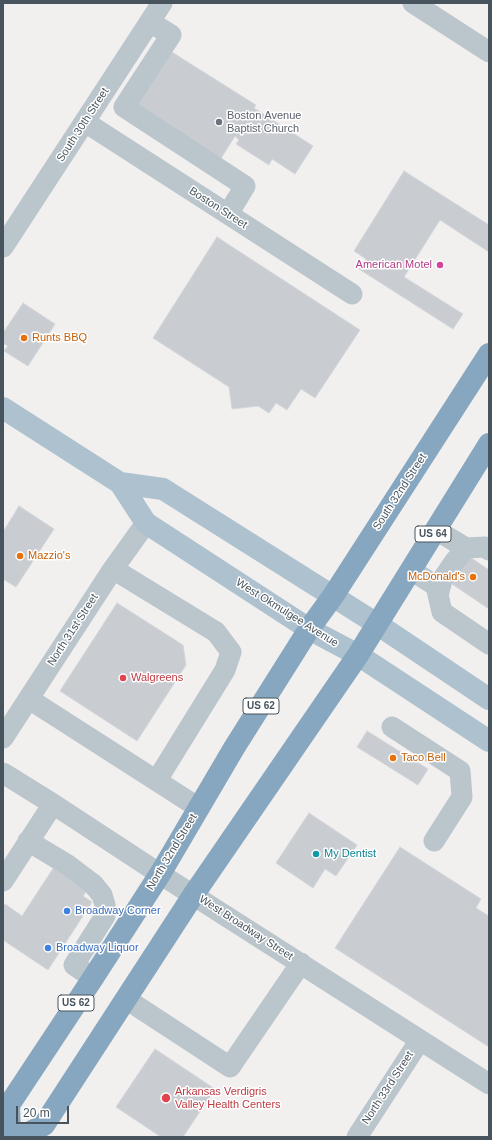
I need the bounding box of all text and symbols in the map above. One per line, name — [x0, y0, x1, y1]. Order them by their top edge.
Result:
street label: South 30th Street — [54, 86, 112, 164]
place label: Boston Avenue Baptist Church — [227, 109, 301, 135]
marker: Boston Avenue Baptist Church — [214, 117, 224, 127]
street label: Boston Street — [186, 184, 250, 232]
place label: American Motel — [356, 258, 432, 272]
marker: American Motel — [435, 260, 445, 270]
place label: Runts BBQ — [32, 331, 87, 345]
marker: Runts BBQ — [19, 333, 29, 343]
street label: South 32nd Street — [370, 451, 430, 533]
road number: US 64 — [415, 526, 451, 542]
place label: Mazzio's — [28, 549, 70, 563]
marker: Mazzio's — [15, 551, 25, 561]
place label: McDonald's — [408, 570, 465, 584]
marker: McDonald's — [468, 572, 478, 582]
street label: West Okmulgee Avenue — [233, 576, 341, 650]
street label: North 31st Street — [45, 592, 101, 668]
place label: Walgreens — [131, 671, 183, 685]
marker: Walgreens — [118, 673, 128, 683]
road number: US 62 — [243, 698, 279, 714]
place label: Taco Bell — [401, 751, 446, 765]
marker: Taco Bell — [388, 753, 398, 763]
street label: North 32nd Street — [144, 811, 200, 893]
place label: My Dentist — [324, 847, 376, 861]
marker: My Dentist — [311, 849, 321, 859]
street label: West Broadway Street — [197, 893, 295, 963]
place label: Broadway Corner — [75, 904, 161, 918]
marker: Broadway Corner — [62, 906, 72, 916]
place label: Broadway Liquor — [56, 941, 139, 955]
marker: Broadway Liquor — [43, 943, 53, 953]
road number: US 62 — [58, 995, 94, 1011]
street label: North 33rd Street — [359, 1049, 417, 1127]
place label: Arkansas Verdigris Valley Health Centers — [175, 1085, 281, 1111]
marker: Arkansas Verdigris Valley Health Centers — [160, 1092, 172, 1104]
scale bar — [18, 1098, 71, 1124]
text: 20 m — [23, 1106, 50, 1120]

